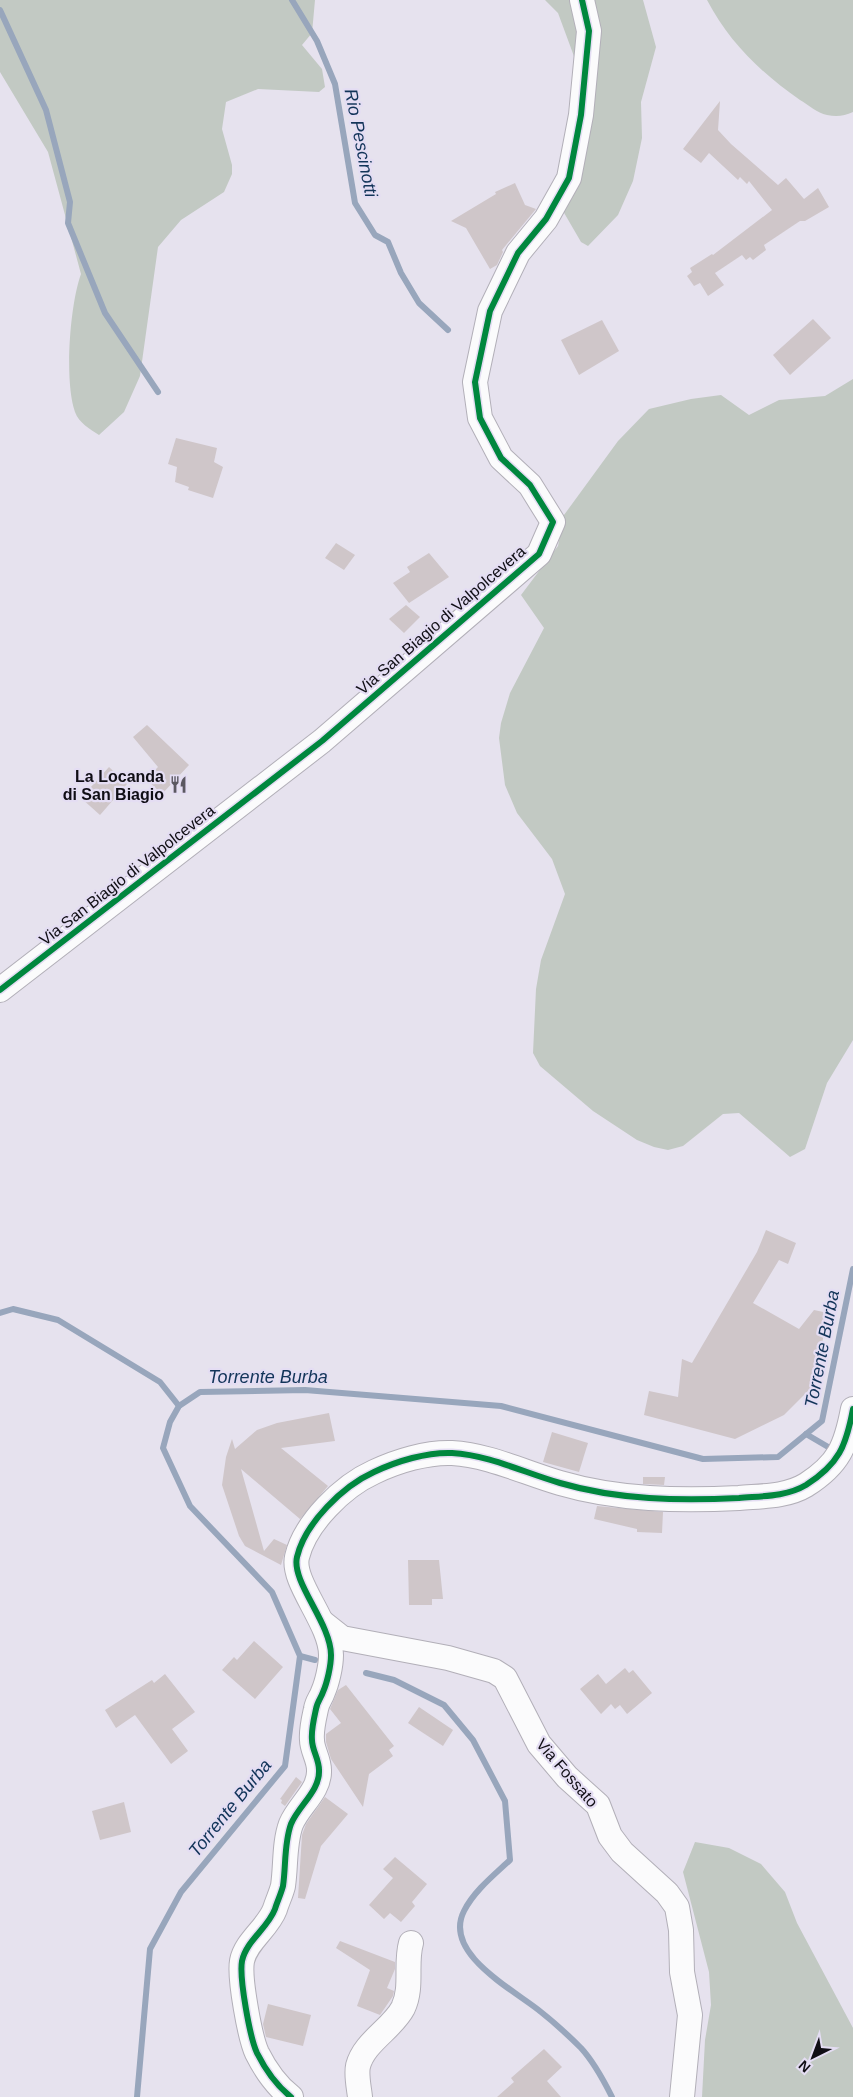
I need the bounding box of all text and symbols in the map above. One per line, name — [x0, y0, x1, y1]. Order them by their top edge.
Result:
water label: Rio Pescinotti — [341, 87, 382, 200]
street label: Via San Biagio di Valpolcevera — [353, 542, 529, 698]
place label: La Locanda di San Biagio — [63, 768, 164, 803]
restaurant icon: La Locanda di San Biagio — [168, 775, 188, 795]
street label: Via San Biagio di Valpolcevera — [36, 801, 218, 949]
water label: Torrente Burba — [801, 1288, 843, 1410]
water label: Torrente Burba — [208, 1367, 328, 1387]
street label: Via Fossato — [533, 1736, 601, 1810]
water label: Torrente Burba — [185, 1755, 275, 1861]
north arrow — [788, 2032, 838, 2082]
text: N — [795, 2057, 813, 2076]

